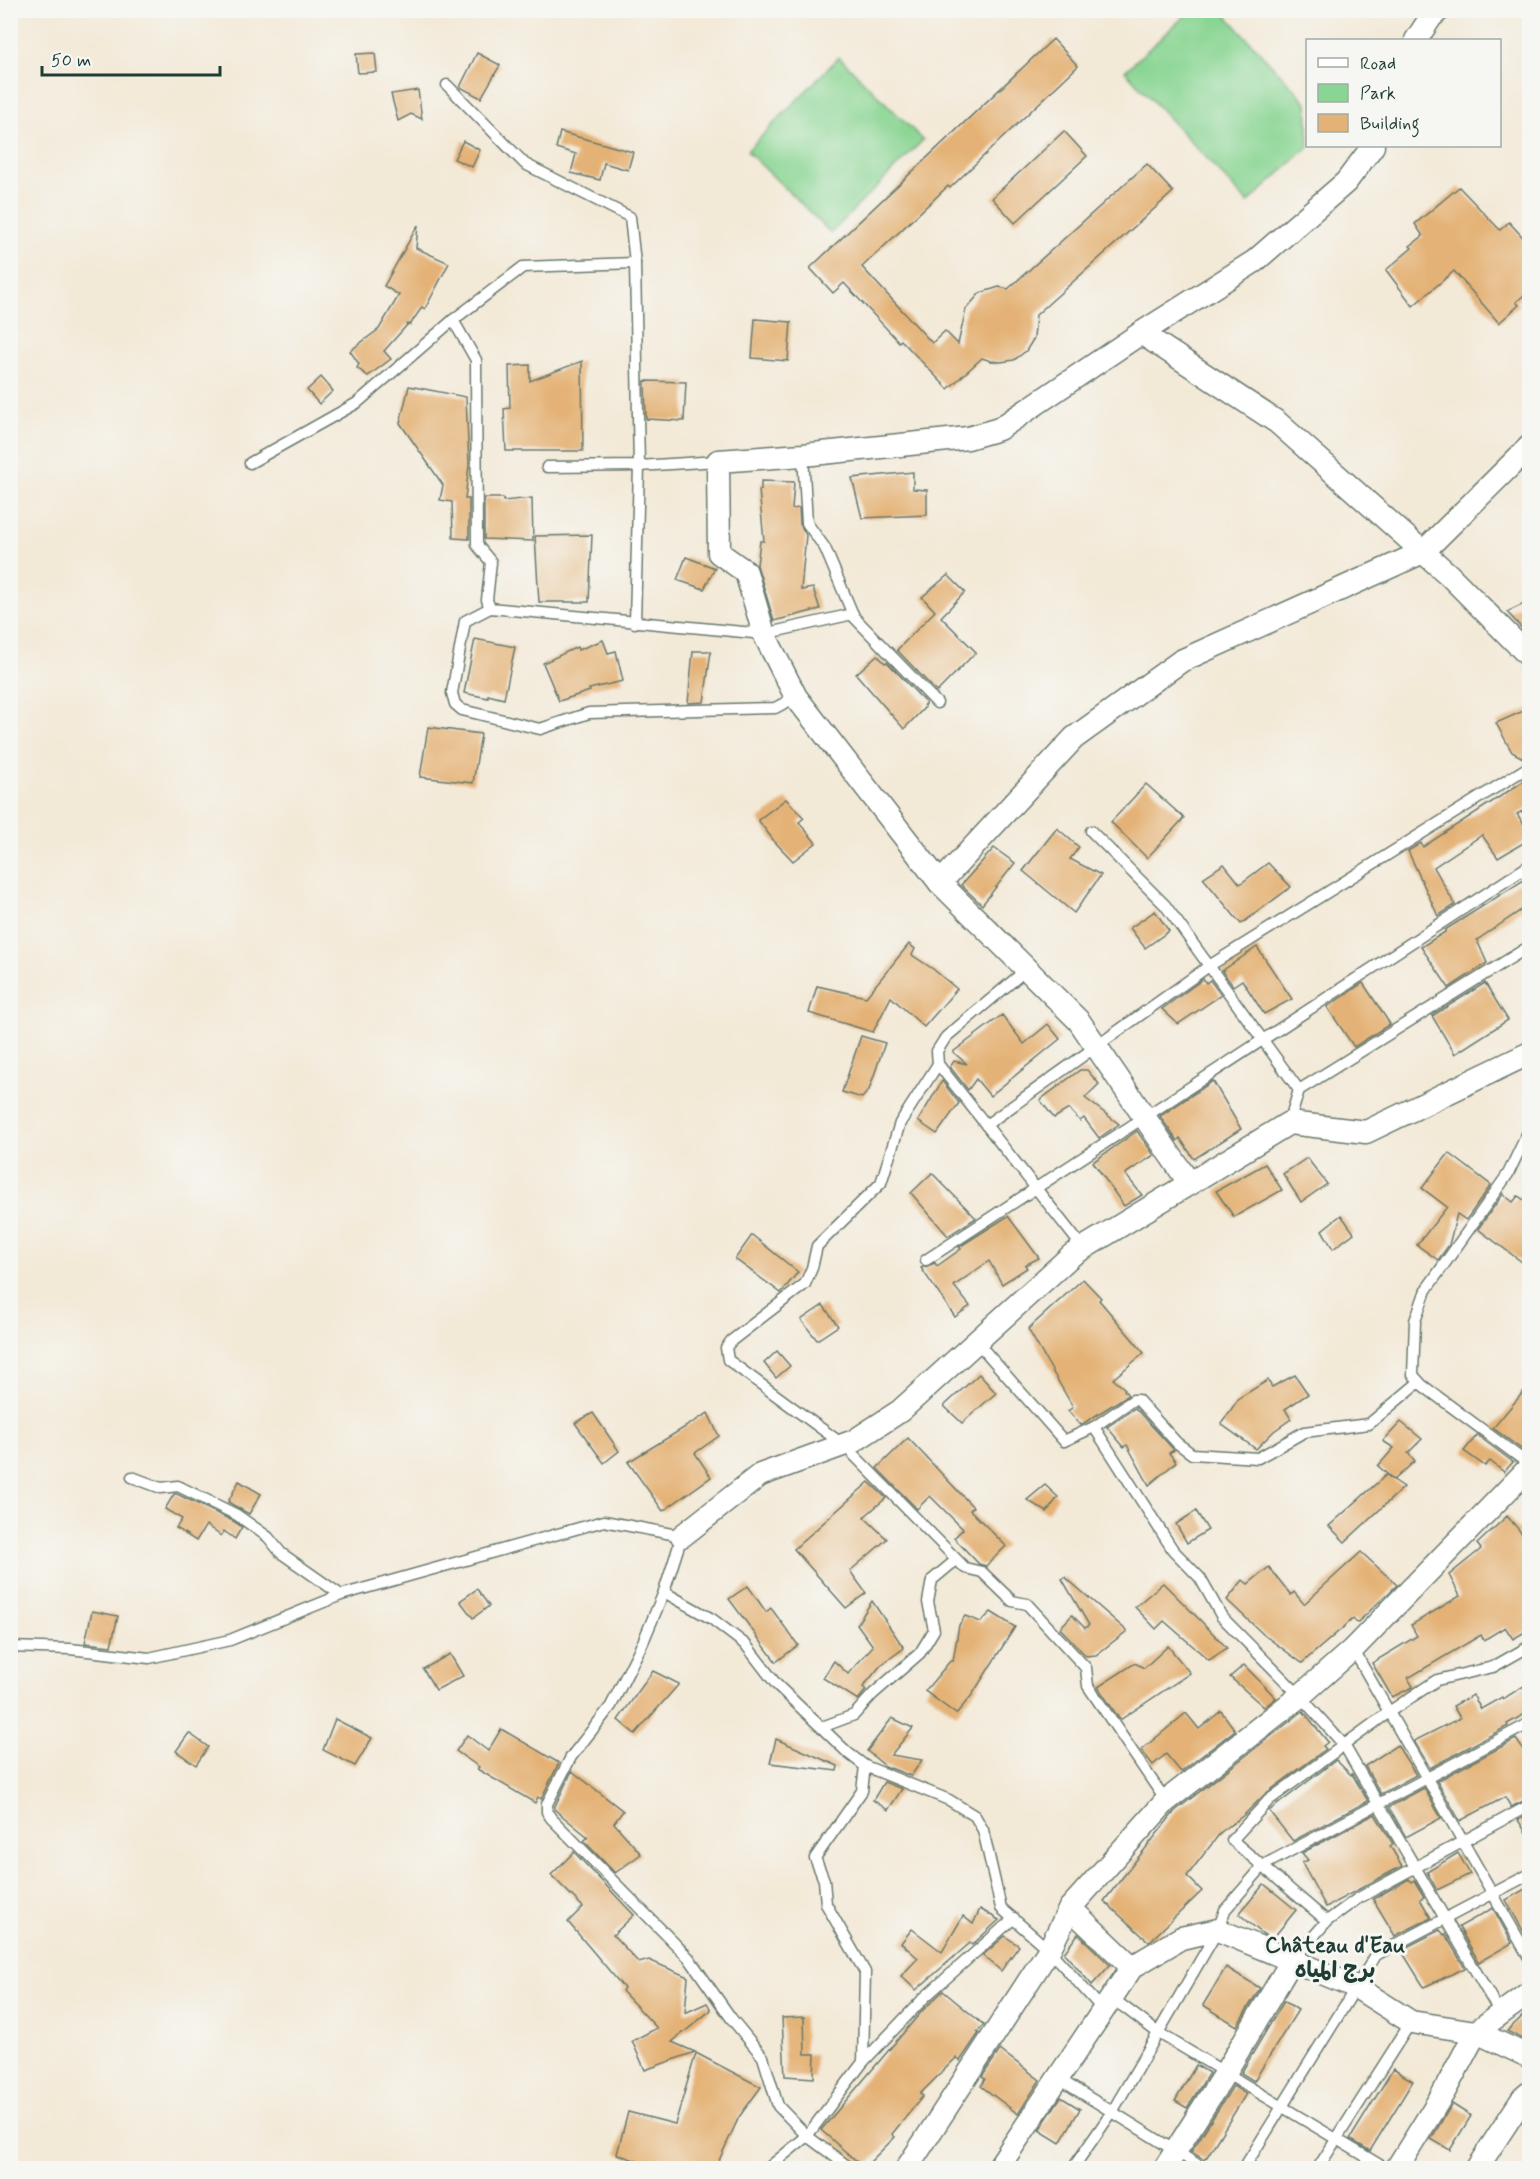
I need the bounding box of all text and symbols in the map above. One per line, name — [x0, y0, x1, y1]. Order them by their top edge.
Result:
scale bar — [42, 39, 220, 77]
legend — [1306, 39, 1501, 147]
text: 50 m — [51, 49, 91, 73]
text: Road — [1360, 52, 1396, 76]
text: Park — [1360, 82, 1396, 106]
text: Building — [1360, 112, 1420, 138]
district label: Château d'Eau برج المياه — [1265, 1932, 1405, 1985]

